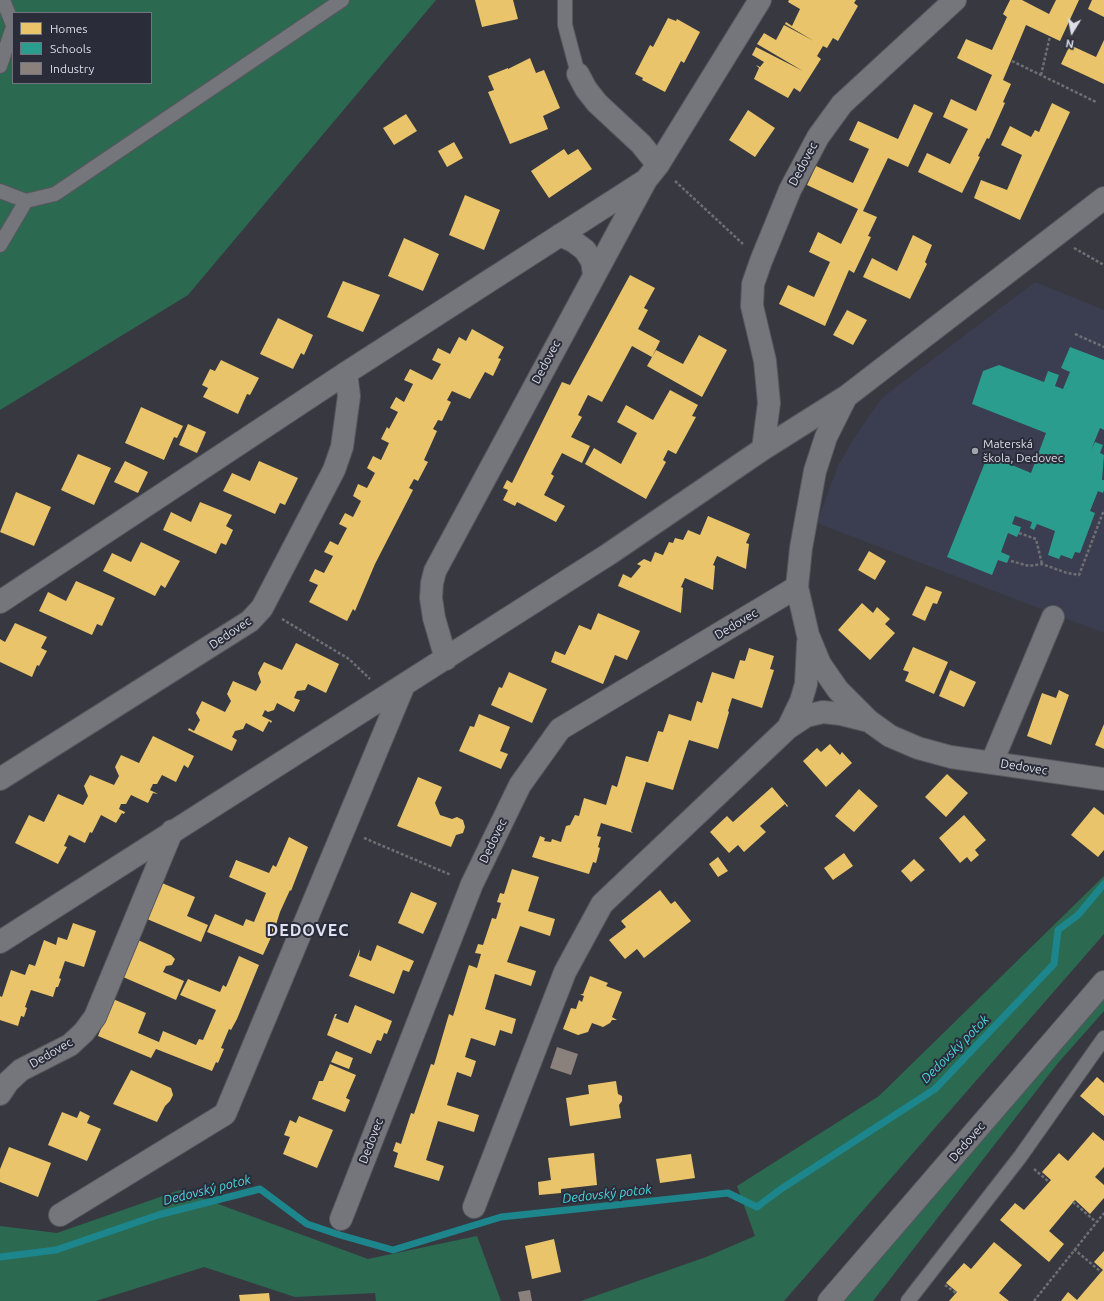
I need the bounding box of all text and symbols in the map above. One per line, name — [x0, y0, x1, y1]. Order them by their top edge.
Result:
legend — [12, 12, 152, 84]
north arrow — [1052, 12, 1092, 52]
text: Homes — [50, 22, 88, 35]
text: N — [1065, 37, 1075, 50]
text: Schools — [50, 42, 91, 55]
text: Industry — [50, 62, 94, 75]
street label: Dedovec — [786, 140, 820, 188]
street label: Dedovec — [529, 338, 563, 386]
place label: Materská škola, Dedovec — [983, 437, 1063, 465]
marker: Materská škola, Dedovec — [970, 446, 980, 456]
street label: Dedovec — [712, 606, 760, 642]
street label: Dedovec — [206, 614, 254, 652]
street label: Dedovec — [1000, 756, 1048, 778]
street label: Dedovec — [476, 817, 510, 865]
district label: DEDOVEC — [267, 921, 349, 941]
water label: Dedovský potok — [918, 1012, 992, 1086]
street label: Dedovec — [27, 1035, 75, 1071]
street label: Dedovec — [356, 1116, 386, 1166]
street label: Dedovec — [946, 1119, 988, 1165]
water label: Dedovský potok — [161, 1172, 253, 1208]
water label: Dedovský potok — [561, 1182, 653, 1206]

